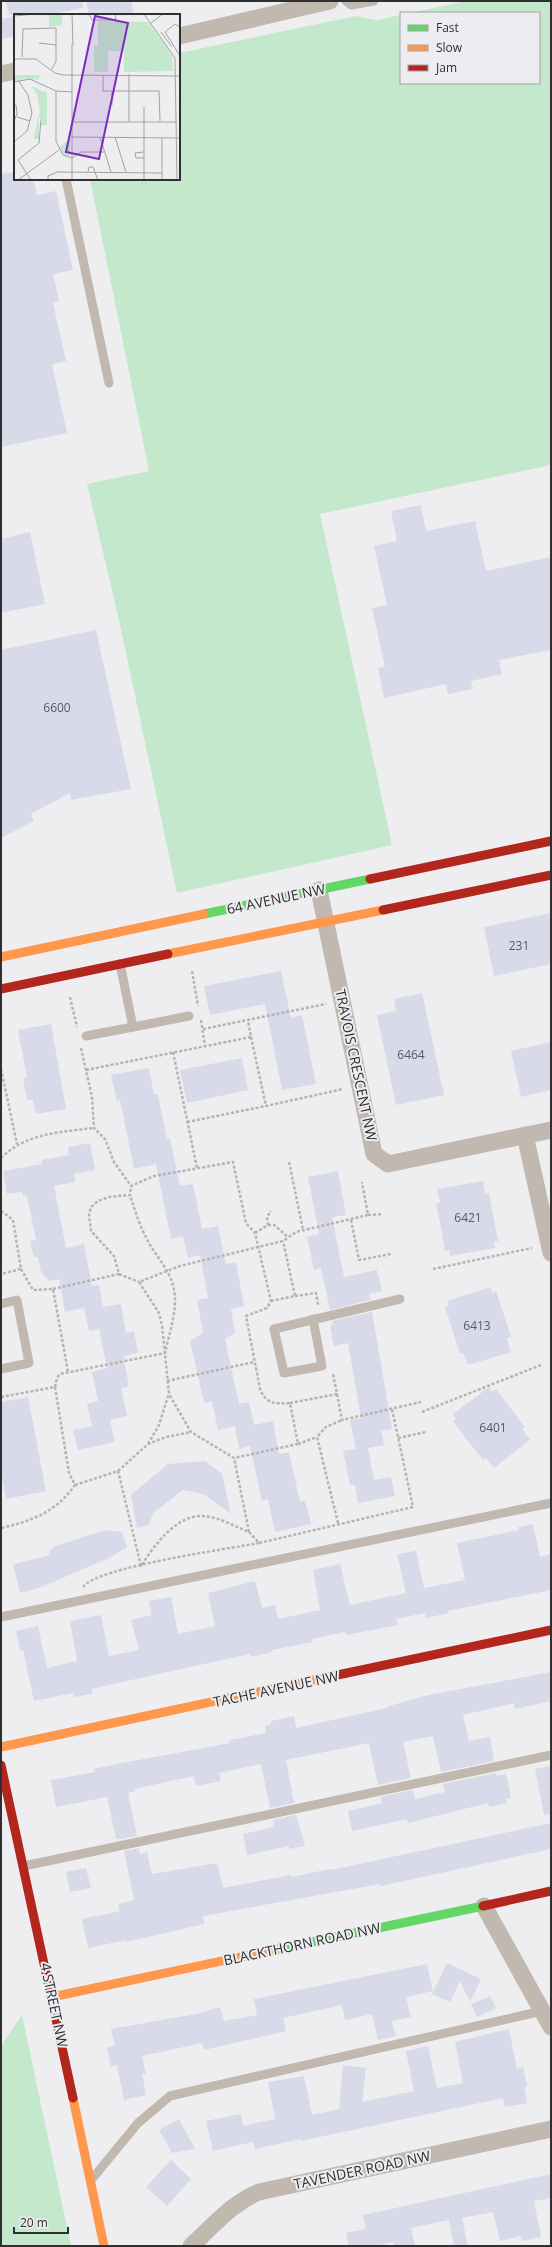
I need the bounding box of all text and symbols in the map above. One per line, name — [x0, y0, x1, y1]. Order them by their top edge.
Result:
legend — [400, 12, 540, 84]
inset map — [14, 14, 180, 180]
text: Fast — [436, 19, 459, 36]
text: Slow — [436, 39, 463, 56]
text: Jam — [435, 59, 457, 76]
house number: 6600 — [43, 699, 71, 716]
street label: 64 AVENUE NW — [225, 879, 327, 918]
house number: 231 — [509, 937, 529, 954]
street label: TRAVOIS CRESCENT NW — [331, 987, 382, 1143]
house number: 6464 — [397, 1046, 425, 1063]
house number: 6421 — [454, 1209, 482, 1226]
house number: 6413 — [463, 1317, 491, 1334]
house number: 6401 — [479, 1419, 507, 1436]
street label: TACHE AVENUE NW — [211, 1666, 340, 1711]
street label: BLACKTHORN ROAD NW — [222, 1918, 382, 1969]
street label: 4 STREET NW — [36, 1961, 73, 2049]
street label: TAVENDER ROAD NW — [292, 2146, 432, 2193]
scale bar — [14, 2209, 68, 2235]
text: 20 m — [20, 2214, 48, 2231]

